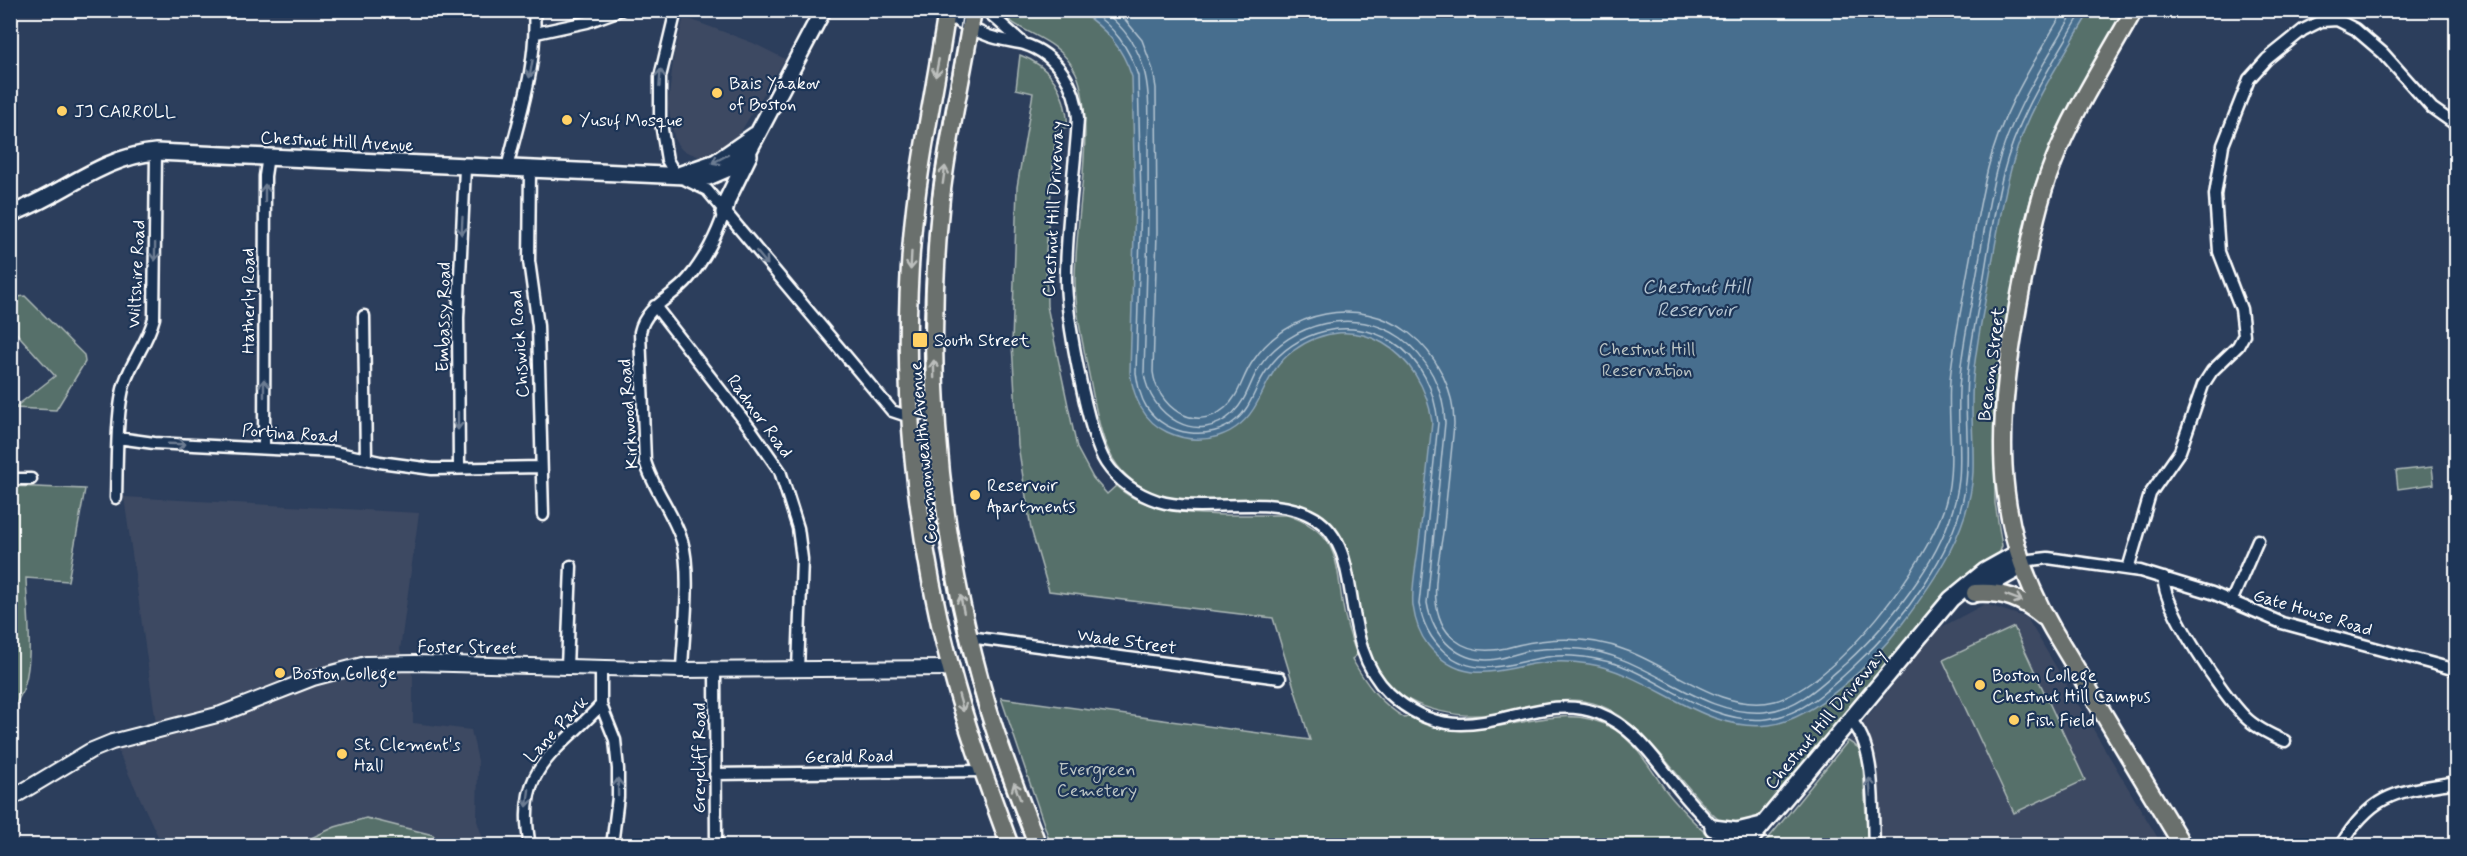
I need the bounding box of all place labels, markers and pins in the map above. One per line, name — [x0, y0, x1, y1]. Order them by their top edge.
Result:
place label: Bais Yaakov of Boston — [729, 72, 820, 117]
marker: Bais Yaakov of Boston — [710, 86, 724, 100]
place label: JJ CARROLL — [74, 100, 176, 124]
marker: JJ CARROLL — [55, 104, 69, 118]
place label: Yusuf Mosque — [579, 109, 683, 133]
marker: Yusuf Mosque — [560, 113, 574, 127]
place label: South Street — [934, 329, 1030, 353]
marker: South Street — [911, 331, 929, 349]
place label: Reservoir Apartments — [987, 474, 1075, 520]
marker: Reservoir Apartments — [968, 488, 982, 502]
place label: Boston College — [292, 662, 397, 688]
place label: Boston College Chestnut Hill Campus — [1992, 664, 2151, 709]
marker: Boston College — [273, 666, 287, 680]
marker: Boston College Chestnut Hill Campus — [1973, 678, 1987, 692]
place label: Fish Field — [2026, 709, 2095, 733]
marker: Fish Field — [2007, 713, 2021, 727]
place label: St. Clement's Hall — [354, 733, 461, 778]
marker: St. Clement's Hall — [335, 747, 349, 761]

